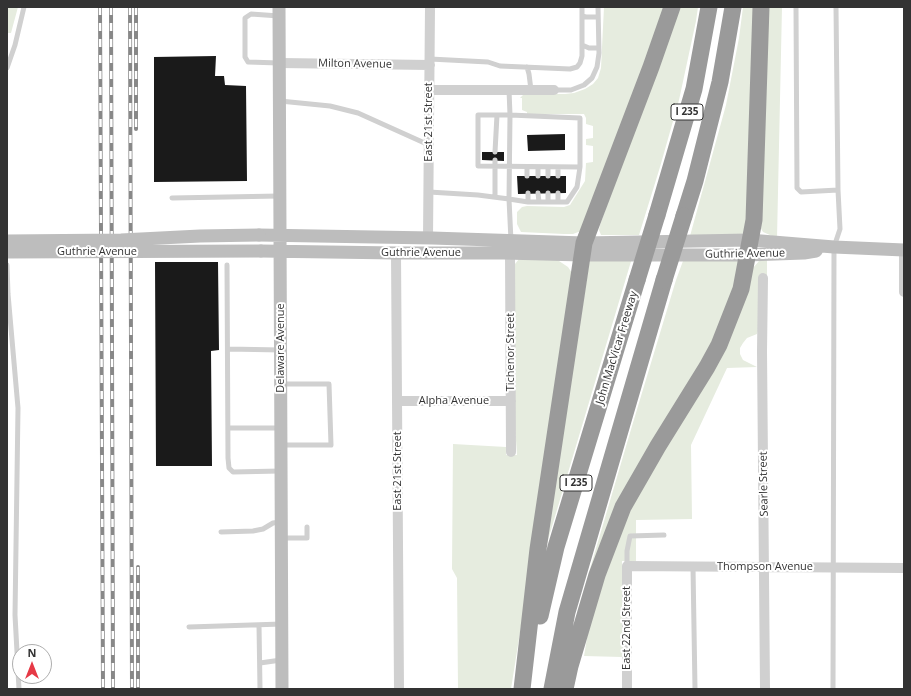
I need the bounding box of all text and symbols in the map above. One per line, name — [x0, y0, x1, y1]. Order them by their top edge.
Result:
street label: Milton Avenue — [318, 57, 392, 71]
street label: East 21st Street — [422, 82, 436, 162]
road number: I 235 — [671, 104, 703, 120]
street label: Guthrie Avenue — [57, 245, 137, 259]
street label: Guthrie Avenue — [381, 246, 461, 260]
street label: Guthrie Avenue — [705, 247, 785, 261]
street label: John MacVicar Freeway — [593, 290, 641, 406]
street label: Delaware Avenue — [274, 303, 288, 393]
street label: Tichenor Street — [504, 313, 518, 391]
street label: Alpha Avenue — [419, 394, 489, 408]
street label: East 21st Street — [391, 431, 405, 511]
street label: Searle Street — [757, 451, 771, 517]
road number: I 235 — [560, 475, 592, 491]
street label: Thompson Avenue — [717, 560, 813, 574]
street label: East 22nd Street — [620, 586, 634, 670]
north arrow — [12, 644, 52, 684]
text: N — [28, 645, 36, 660]

